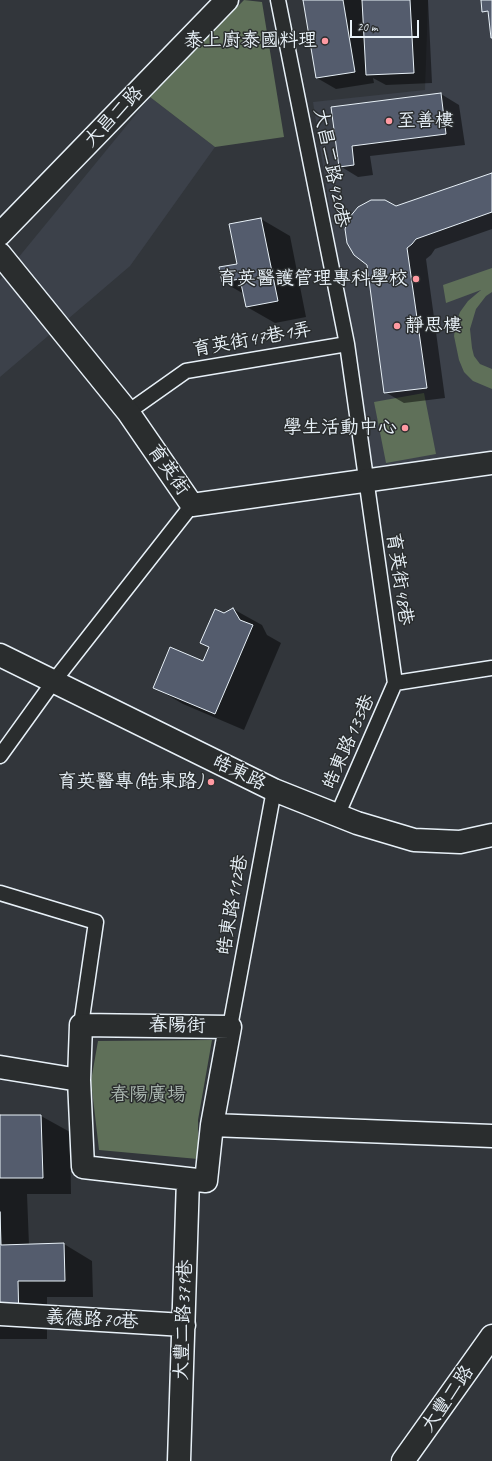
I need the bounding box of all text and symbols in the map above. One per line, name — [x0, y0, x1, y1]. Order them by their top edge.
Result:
scale bar — [352, 12, 421, 38]
text: 20 m — [357, 19, 377, 35]
place label: 泰上廚泰國料理 — [184, 30, 317, 52]
marker: 泰上廚泰國料理 — [320, 36, 330, 46]
street label: 大昌二路 — [79, 82, 149, 152]
street label: 大昌二路420巷 — [308, 107, 354, 229]
place label: 至善樓 — [397, 110, 454, 132]
marker: 至善樓 — [384, 116, 394, 126]
place label: 育英醫護管理專科學校 — [218, 268, 408, 290]
marker: 育英醫護管理專科學校 — [411, 274, 421, 284]
place label: 靜思樓 — [405, 315, 462, 337]
street label: 育英街47巷1弄 — [191, 318, 313, 362]
marker: 靜思樓 — [392, 321, 402, 331]
place label: 學生活動中心 — [283, 417, 397, 439]
marker: 學生活動中心 — [400, 423, 410, 433]
street label: 育英街 — [142, 440, 194, 500]
street label: 育英街48巷 — [381, 531, 417, 627]
street label: 皓東路133巷 — [318, 691, 380, 793]
street label: 皓東路 — [208, 750, 270, 796]
place label: 育英醫專(皓東路) — [57, 771, 203, 793]
marker: 育英醫專(皓東路) — [206, 777, 216, 787]
street label: 皓東路112巷 — [213, 853, 253, 957]
street label: 春陽街 — [148, 1014, 206, 1038]
park label: 春陽廣場 — [110, 1084, 186, 1106]
street label: 大豐二路379巷 — [171, 1259, 197, 1381]
street label: 義德路70巷 — [45, 1306, 139, 1334]
street label: 大豐二路 — [417, 1361, 479, 1437]

